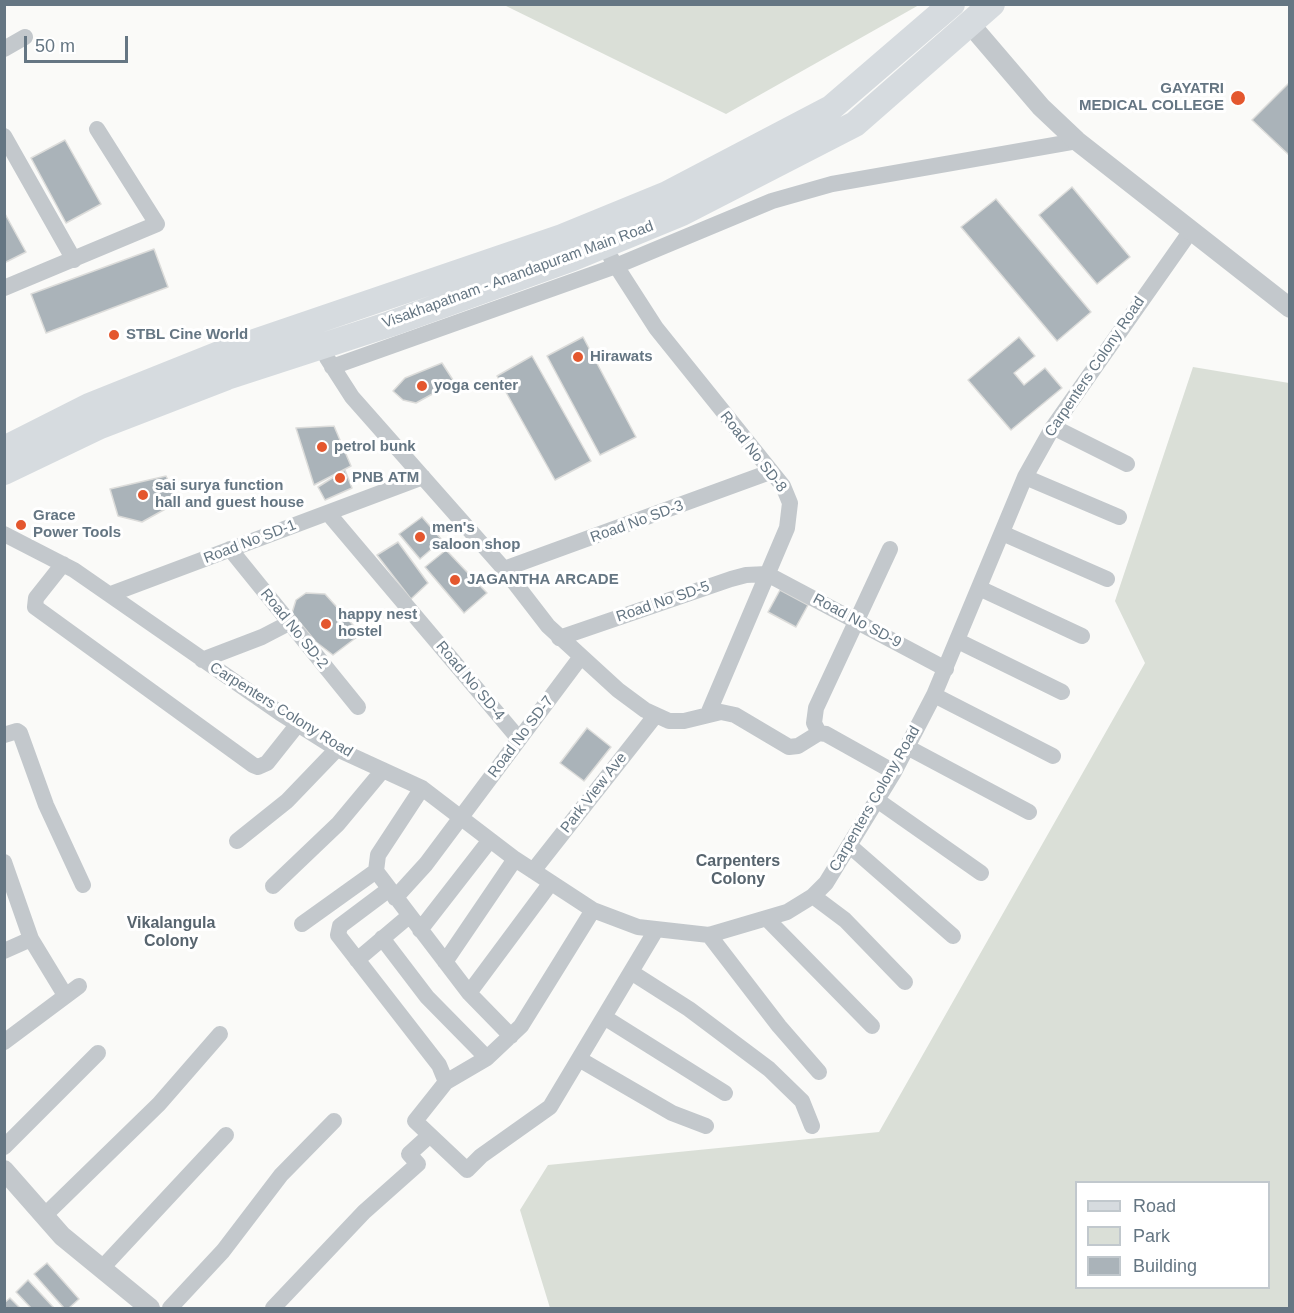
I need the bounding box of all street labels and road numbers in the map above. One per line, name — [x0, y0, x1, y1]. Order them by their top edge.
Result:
street label: Visakhapatnam - Anandapuram Main Road — [380, 217, 656, 333]
street label: Carpenters Colony Road — [1041, 294, 1149, 440]
street label: Road No SD-8 — [716, 408, 790, 496]
street label: Road No SD-3 — [588, 497, 686, 547]
street label: Road No SD-1 — [201, 516, 299, 568]
street label: Road No SD-5 — [614, 578, 712, 626]
street label: Road No SD-2 — [256, 585, 332, 673]
street label: Road No SD-9 — [810, 590, 904, 652]
street label: Road No SD-4 — [432, 638, 508, 724]
street label: Carpenters Colony Road — [206, 659, 356, 761]
street label: Road No SD-7 — [484, 693, 558, 781]
street label: Carpenters Colony Road — [826, 723, 924, 875]
street label: Park View Ave — [557, 749, 631, 837]

